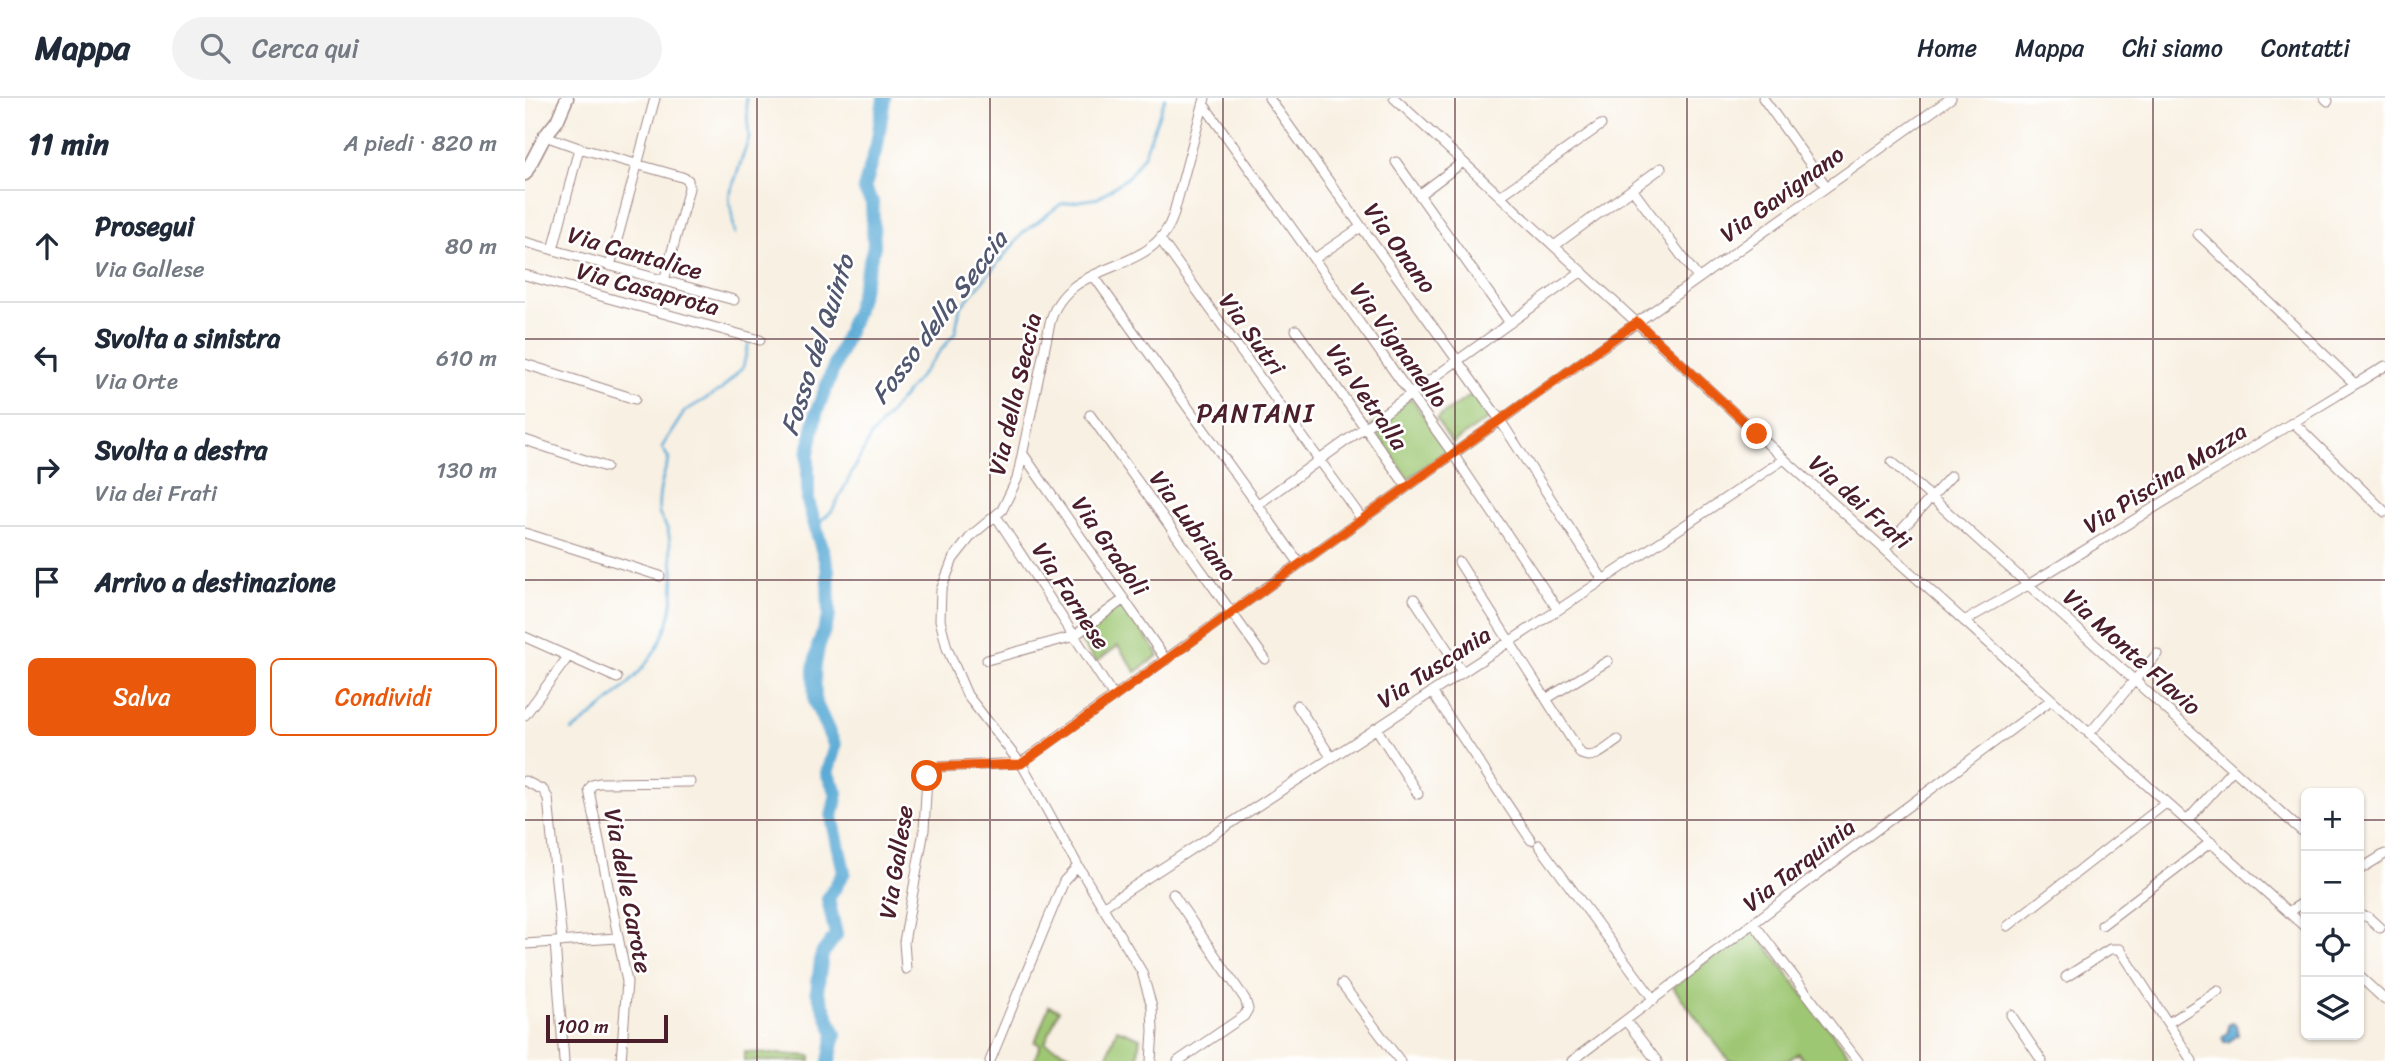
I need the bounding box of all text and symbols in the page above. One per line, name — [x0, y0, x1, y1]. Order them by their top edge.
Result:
search box — [172, 17, 662, 80]
text: Mappa — [35, 19, 130, 77]
text: Cerca qui — [252, 25, 359, 71]
text: Home — [1917, 27, 1977, 69]
text: Mappa — [2015, 27, 2084, 69]
text: Chi siamo — [2122, 27, 2223, 69]
text: Contatti — [2261, 27, 2350, 69]
icon: search — [196, 29, 234, 67]
text: 11 min — [28, 117, 109, 171]
text: A piedi · 820 m — [344, 123, 497, 164]
street label: Via Gavignano — [1711, 134, 1853, 254]
street label: Via Onano — [1352, 193, 1448, 303]
text: Prosegui — [95, 203, 194, 249]
street label: Via Cantalice — [563, 214, 708, 292]
water label: Fosso della Seccia — [858, 219, 1021, 414]
text: 80 m — [445, 226, 497, 267]
icon: ahead — [28, 227, 66, 265]
water label: Fosso del Quinto — [766, 247, 868, 441]
text: Via Gallese — [95, 249, 205, 290]
street label: Via Casaprota — [572, 250, 724, 328]
street label: Via Vignanello — [1338, 273, 1460, 417]
street label: Via Sutri — [1207, 284, 1297, 386]
street label: Via della Seccia — [976, 309, 1054, 479]
text: Svolta a sinistra — [95, 315, 280, 361]
street label: Via Vetralla — [1314, 335, 1420, 460]
text: 610 m — [436, 338, 497, 379]
icon: left — [28, 339, 66, 377]
text: Via Orte — [95, 361, 178, 402]
district label: PANTANI — [1196, 390, 1316, 436]
street label: Via Piscina Mozza — [2075, 411, 2255, 545]
route end — [1741, 418, 1772, 449]
text: Svolta a destra — [95, 427, 267, 473]
street label: Via dei Frati — [1799, 444, 1922, 561]
text: 130 m — [436, 450, 497, 491]
icon: right — [28, 451, 66, 489]
street label: Via Lubriano — [1138, 461, 1248, 591]
text: Via dei Frati — [95, 473, 217, 514]
street label: Via Gradoli — [1060, 487, 1161, 606]
street label: Via Farnese — [1020, 534, 1122, 658]
text: Arrivo a destinazione — [95, 559, 336, 605]
icon: arrive — [28, 563, 66, 601]
street label: Via Monte Flavio — [2053, 578, 2211, 726]
street label: Via Tuscania — [1368, 614, 1500, 720]
button: Salva — [28, 658, 256, 736]
button: Condividi — [270, 658, 497, 736]
route start — [911, 760, 942, 791]
map controls — [2301, 788, 2364, 1040]
button: + — [2301, 788, 2364, 851]
street label: Via Gallese — [866, 802, 926, 922]
street label: Via delle Carote — [591, 805, 665, 977]
street label: Via Tarquinia — [1733, 807, 1865, 923]
button: − — [2301, 851, 2364, 914]
button: locate — [2301, 914, 2364, 977]
button: layers — [2301, 977, 2364, 1040]
text: 100 m — [557, 1010, 609, 1043]
scale bar — [546, 1012, 669, 1044]

